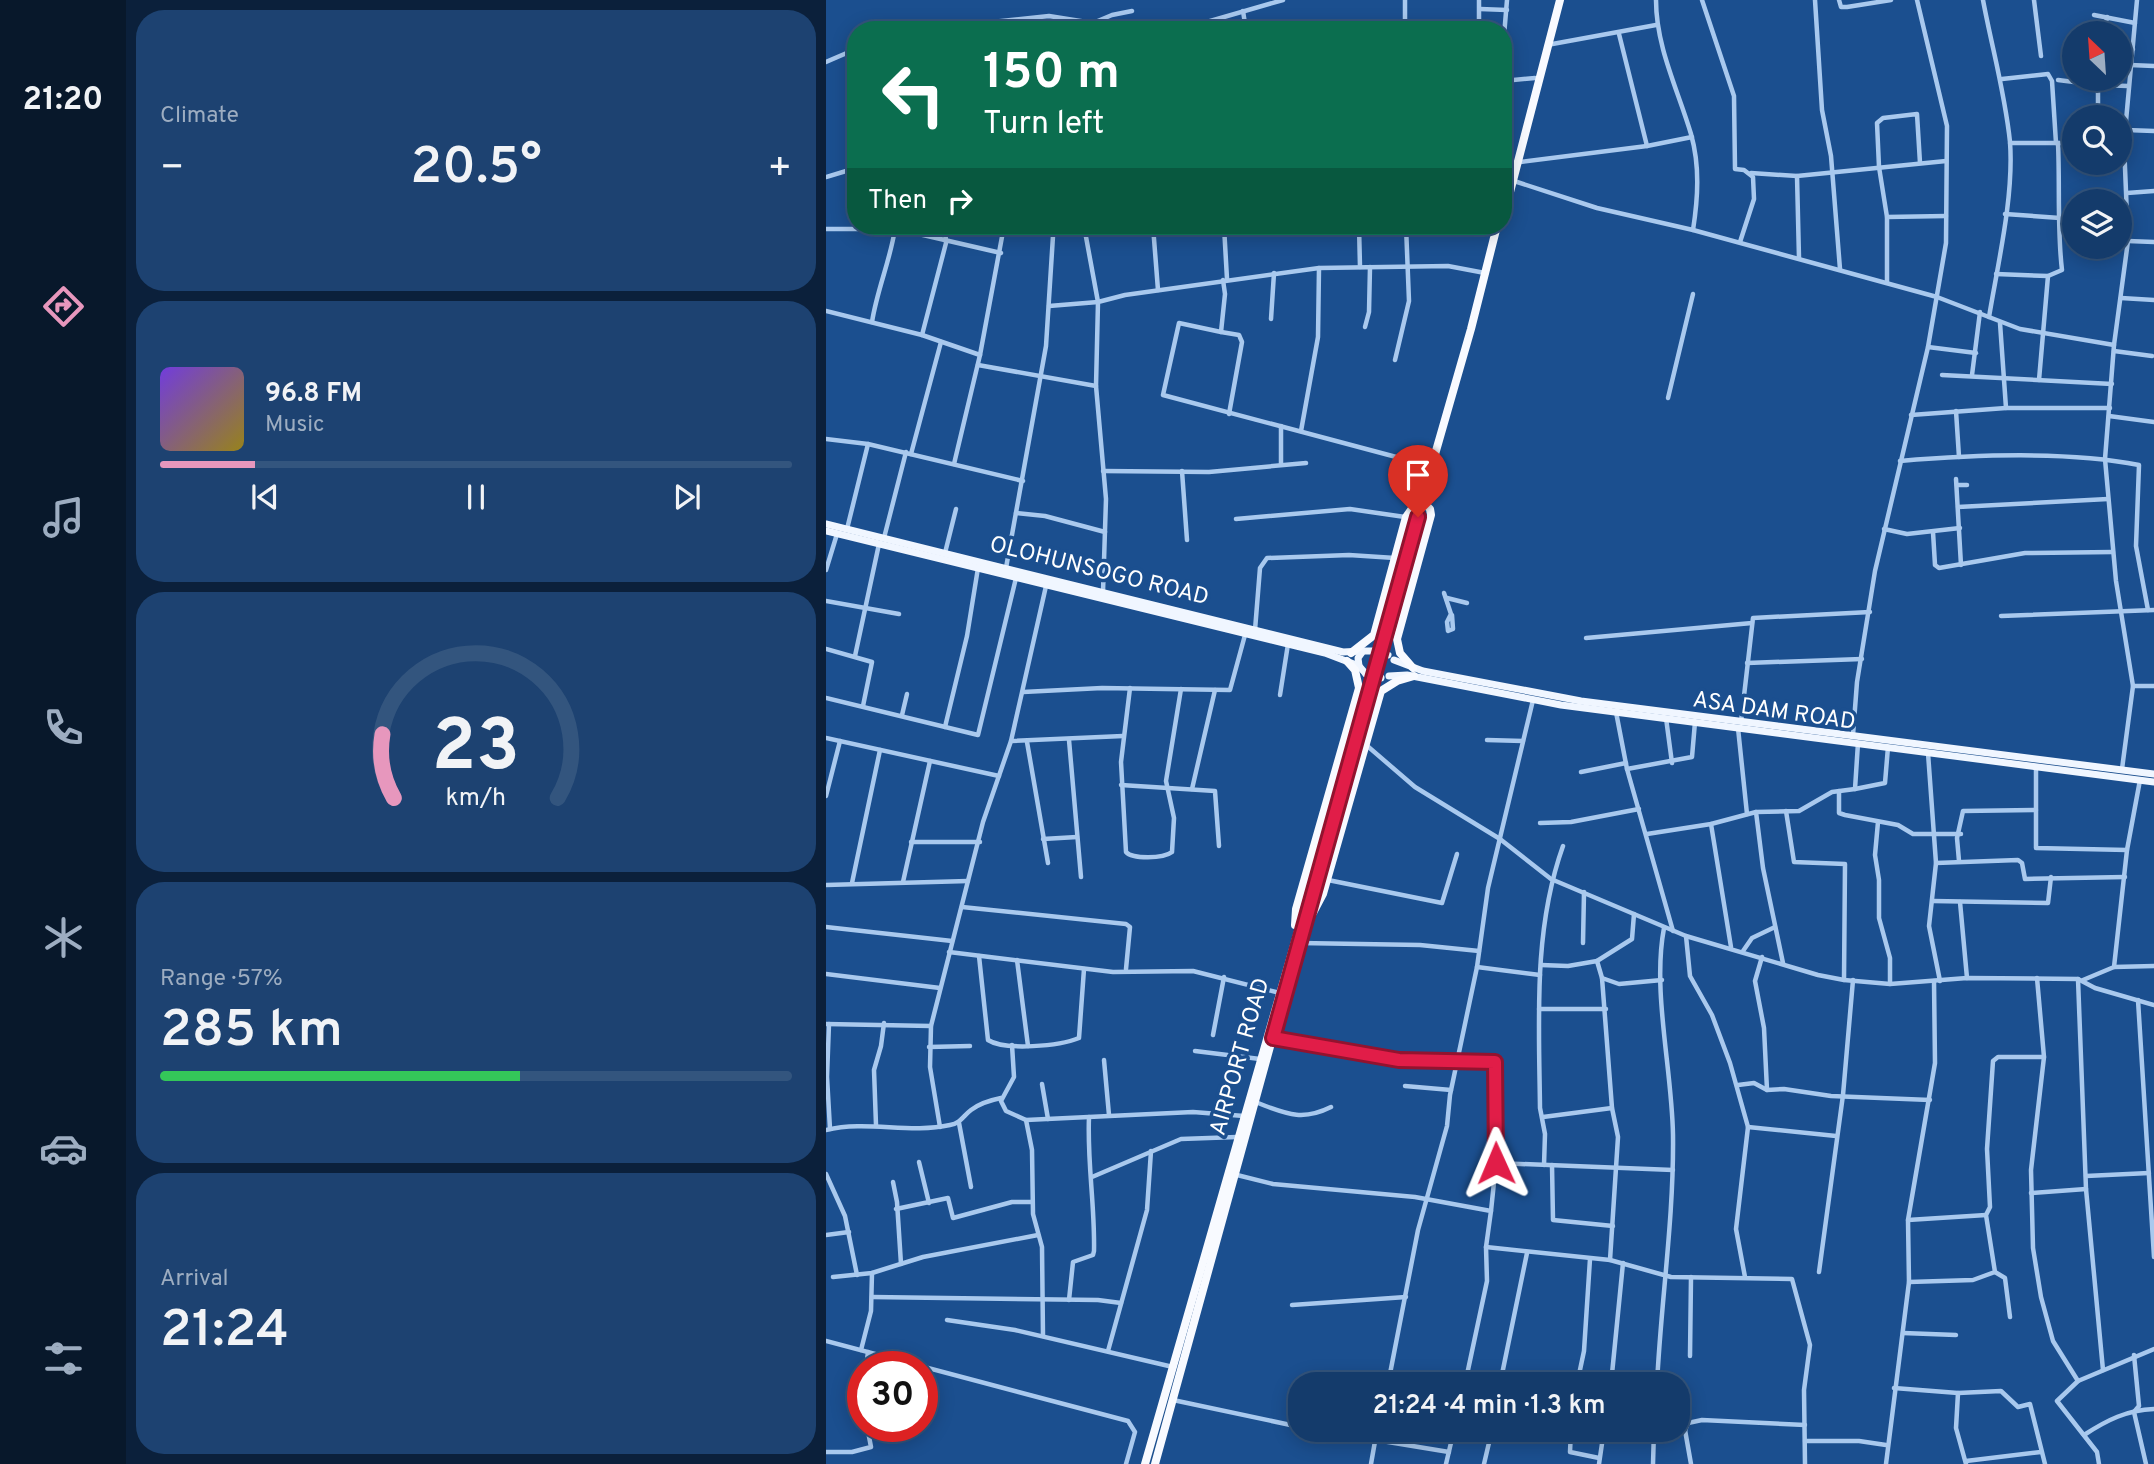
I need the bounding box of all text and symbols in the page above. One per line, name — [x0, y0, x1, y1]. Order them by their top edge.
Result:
north arrow — [2062, 21, 2132, 91]
map controls — [2062, 21, 2132, 259]
text: 150 m — [983, 44, 1120, 106]
icon: left — [868, 49, 959, 140]
text: 21:20 — [23, 81, 103, 121]
text: Climate — [160, 102, 239, 131]
text: Turn left — [983, 105, 1104, 145]
button: search — [2062, 105, 2132, 175]
text: 20.5° — [410, 136, 542, 202]
text: − — [160, 145, 185, 194]
text: + — [767, 145, 792, 194]
icon: right — [941, 182, 979, 220]
text: Then — [868, 185, 927, 218]
button: layers — [2062, 189, 2132, 259]
icon: directions — [39, 282, 88, 331]
text: 96.8 FM — [265, 378, 362, 411]
text: Music — [265, 411, 325, 440]
pin — [1388, 445, 1448, 517]
icon: arrive — [1399, 456, 1437, 494]
icon: previous — [246, 478, 284, 516]
icon: pause — [457, 478, 495, 516]
icon: next — [668, 478, 706, 516]
icon: music — [39, 493, 88, 542]
street label: OLOHUNSOGO ROAD — [986, 531, 1212, 613]
street label: ASA DAM ROAD — [1691, 686, 1857, 738]
icon: phone — [39, 703, 88, 752]
text: 23 — [432, 704, 520, 796]
text: km/h — [446, 783, 506, 815]
icon: climate — [39, 913, 88, 962]
text: Range · 57% — [160, 965, 283, 994]
street label: AIRPORT ROAD — [1205, 975, 1277, 1139]
text: 285 km — [160, 999, 343, 1065]
icon: car — [39, 1124, 88, 1173]
position arrow — [1459, 1126, 1533, 1200]
text: Arrival — [160, 1265, 229, 1294]
text: 21:24 — [160, 1299, 289, 1365]
icon: filters — [39, 1334, 88, 1383]
speed limit sign: 30 — [847, 1351, 938, 1442]
text: 21:24 · 4 min · 1.3 km — [1373, 1390, 1605, 1423]

